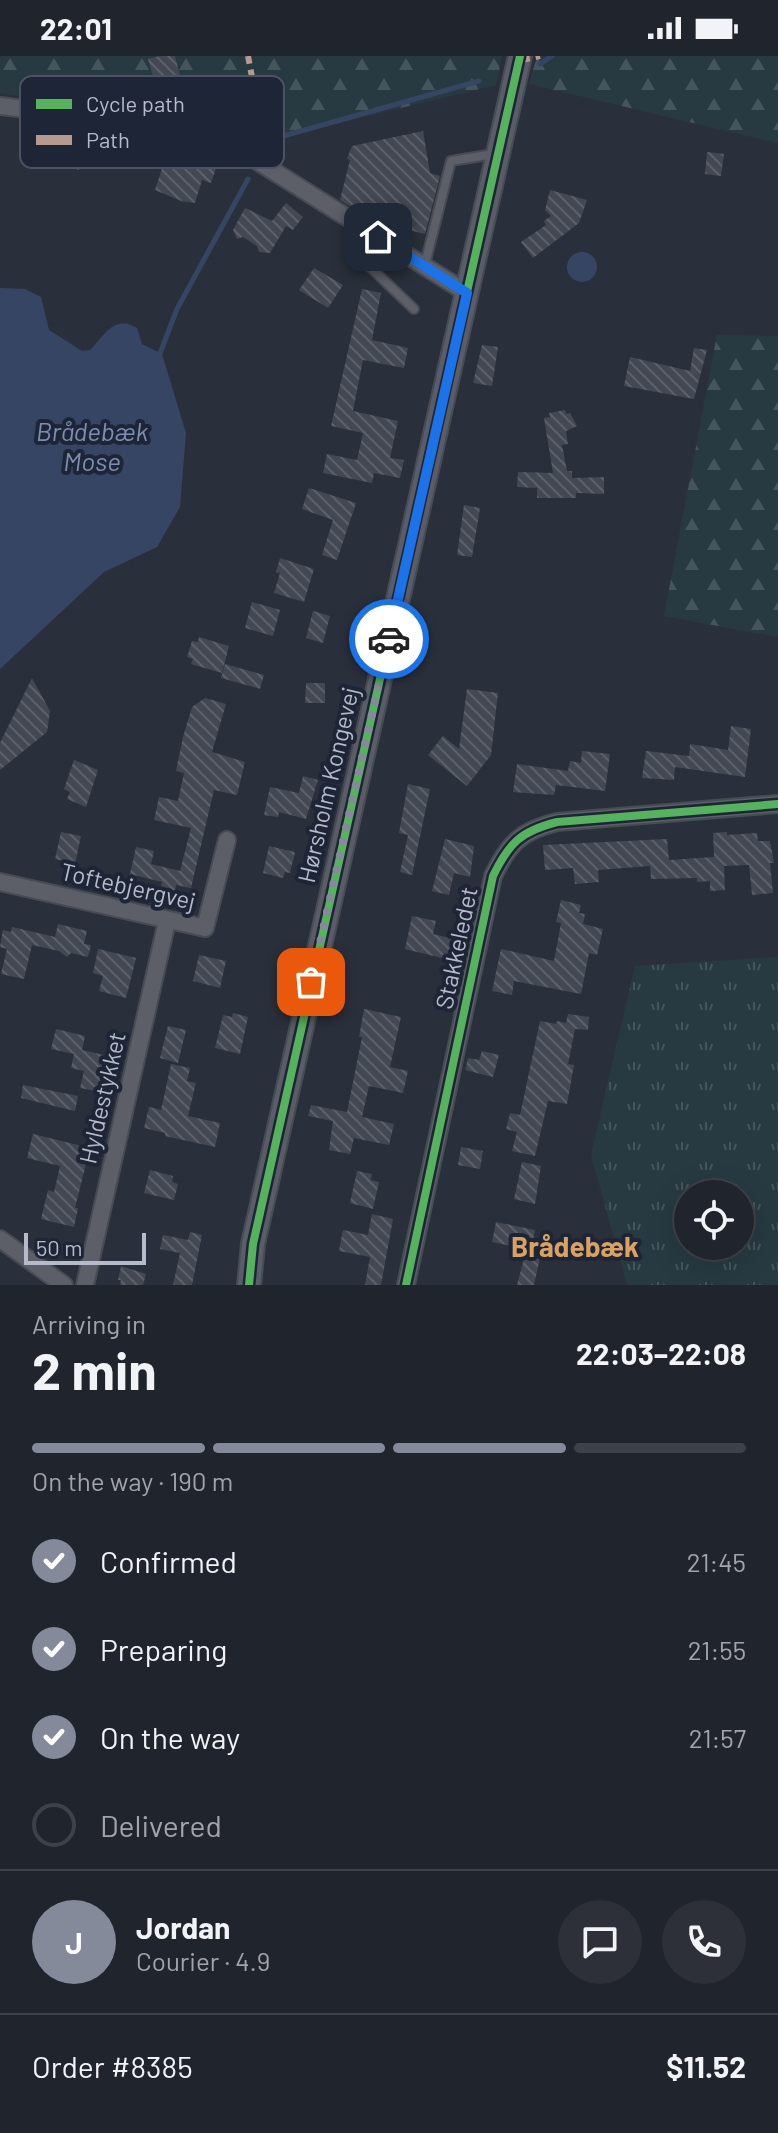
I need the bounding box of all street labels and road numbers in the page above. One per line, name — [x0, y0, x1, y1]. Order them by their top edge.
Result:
street label: Hørsholm Kongevej — [291, 684, 364, 885]
street label: Toftebjergvej — [58, 856, 199, 915]
street label: Stakkeledet — [428, 884, 483, 1011]
street label: Hyldestykket — [72, 1029, 131, 1166]

